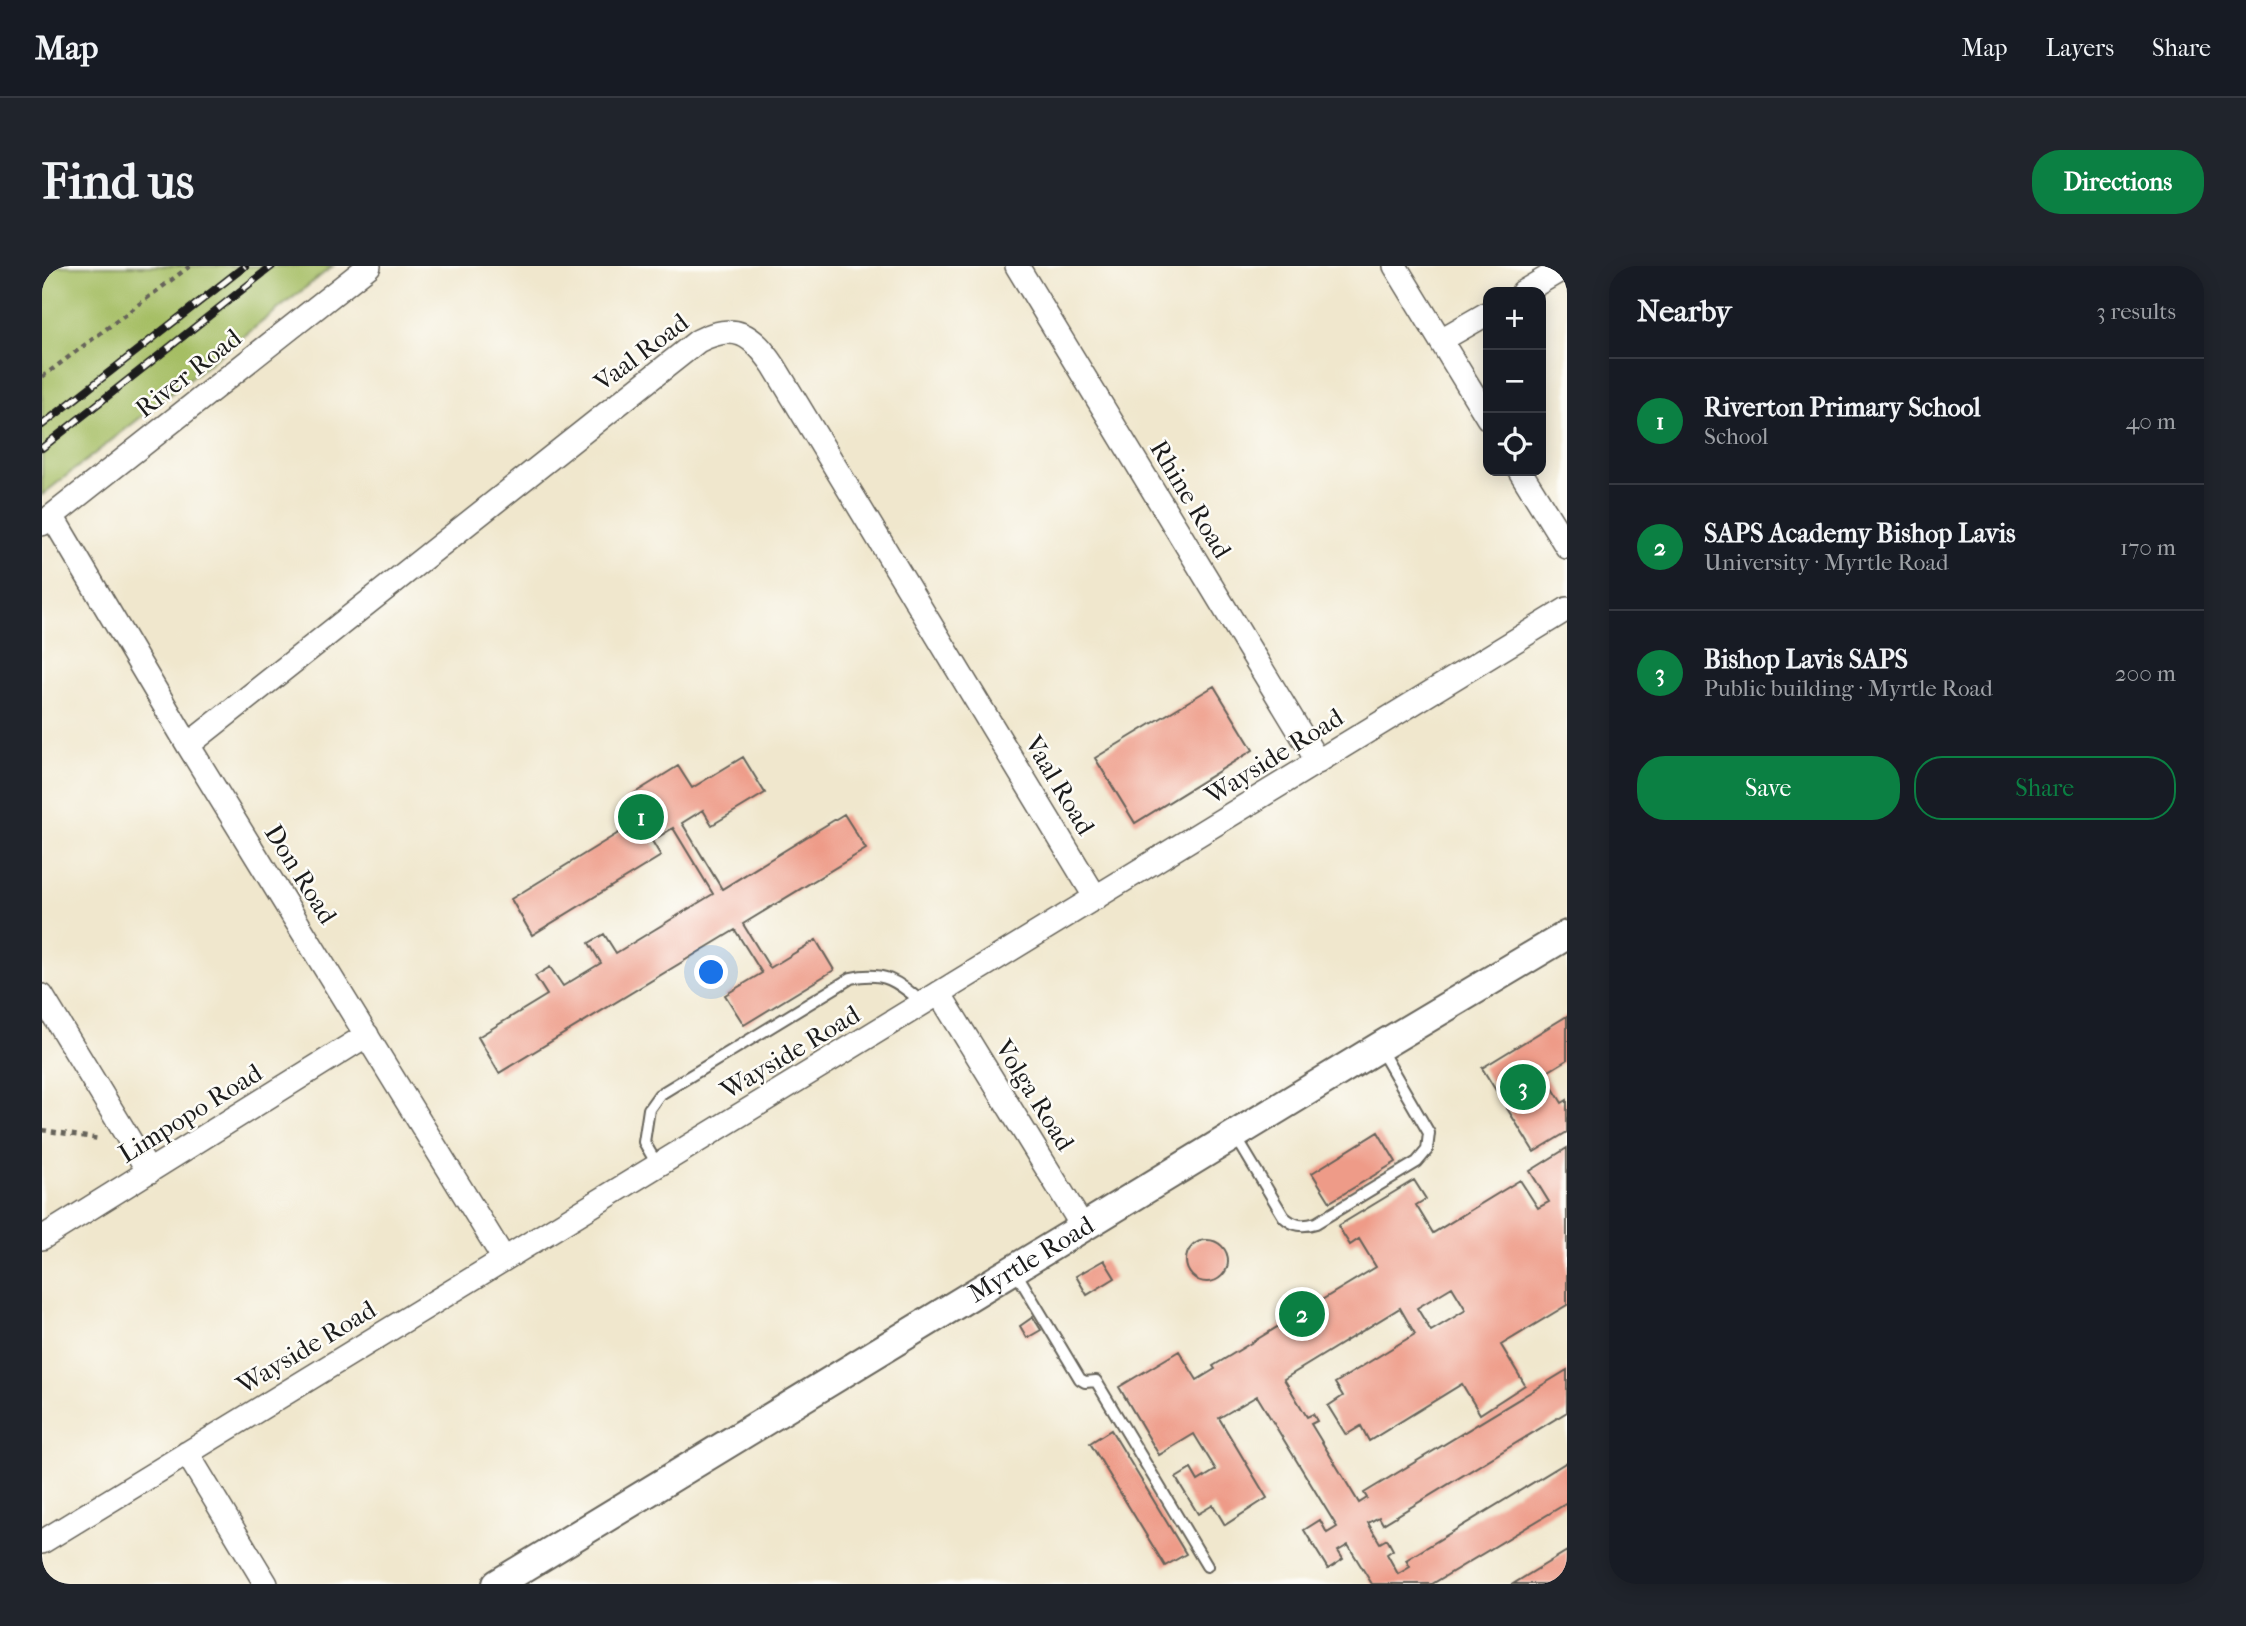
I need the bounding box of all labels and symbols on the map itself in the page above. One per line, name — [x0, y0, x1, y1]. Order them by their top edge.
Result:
street label: Vaal Road — [587, 306, 695, 398]
street label: River Road — [129, 322, 248, 424]
street label: Rhine Road — [1143, 435, 1238, 565]
street label: Wayside Road — [1199, 701, 1350, 812]
street label: Vaal Road — [1017, 729, 1102, 841]
pin: 1 — [618, 791, 664, 843]
street label: Don Road — [258, 819, 344, 930]
your location — [694, 955, 728, 989]
street label: Wayside Road — [714, 998, 866, 1107]
street label: Volga Road — [988, 1033, 1081, 1157]
street label: Limpopo Road — [113, 1057, 268, 1170]
pin: 3 — [1500, 1061, 1546, 1113]
street label: Myrtle Road — [963, 1209, 1100, 1309]
pin: 2 — [1279, 1288, 1325, 1340]
street label: Wayside Road — [230, 1293, 382, 1402]

